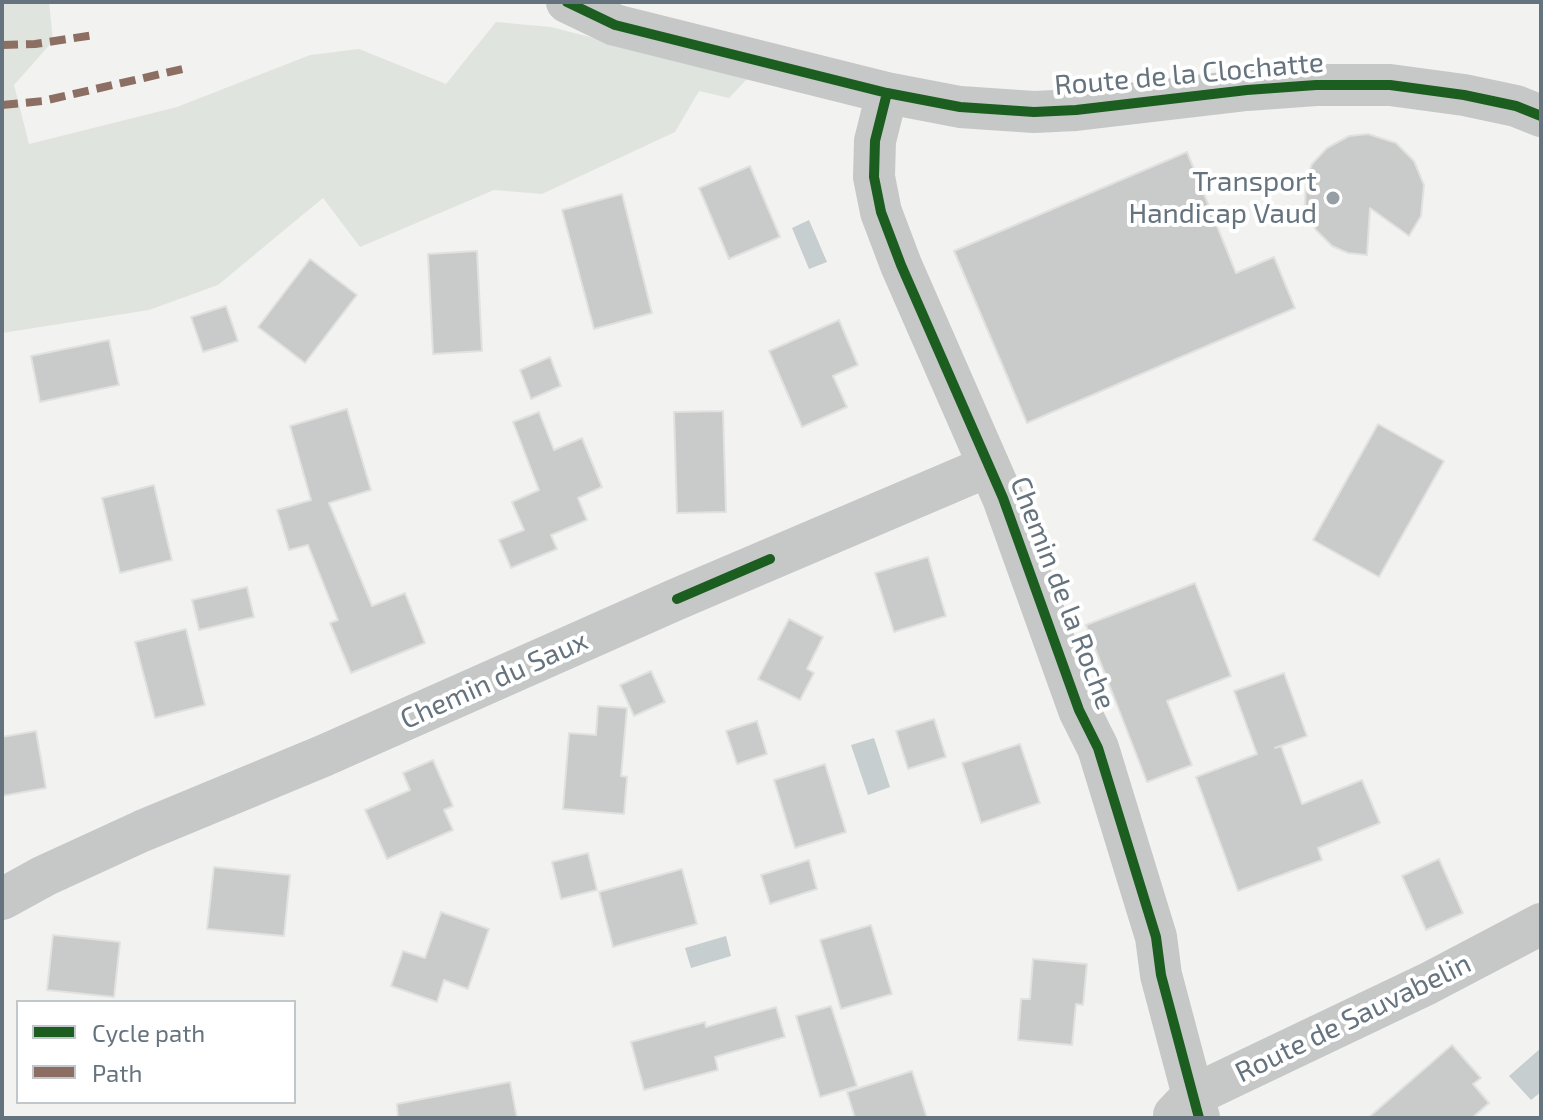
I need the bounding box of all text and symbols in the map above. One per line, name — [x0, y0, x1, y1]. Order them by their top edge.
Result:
street label: Route de la Clochatte — [1053, 45, 1325, 103]
place label: Transport Handicap Vaud — [1128, 165, 1317, 231]
marker: Transport Handicap Vaud — [1324, 189, 1342, 207]
street label: Chemin de la Roche — [1003, 472, 1123, 714]
street label: Chemin du Saux — [395, 624, 593, 736]
street label: Route de Sauvabelin — [1230, 946, 1476, 1090]
legend — [16, 1000, 296, 1104]
text: Cycle path — [92, 1018, 205, 1047]
text: Path — [92, 1058, 142, 1087]

